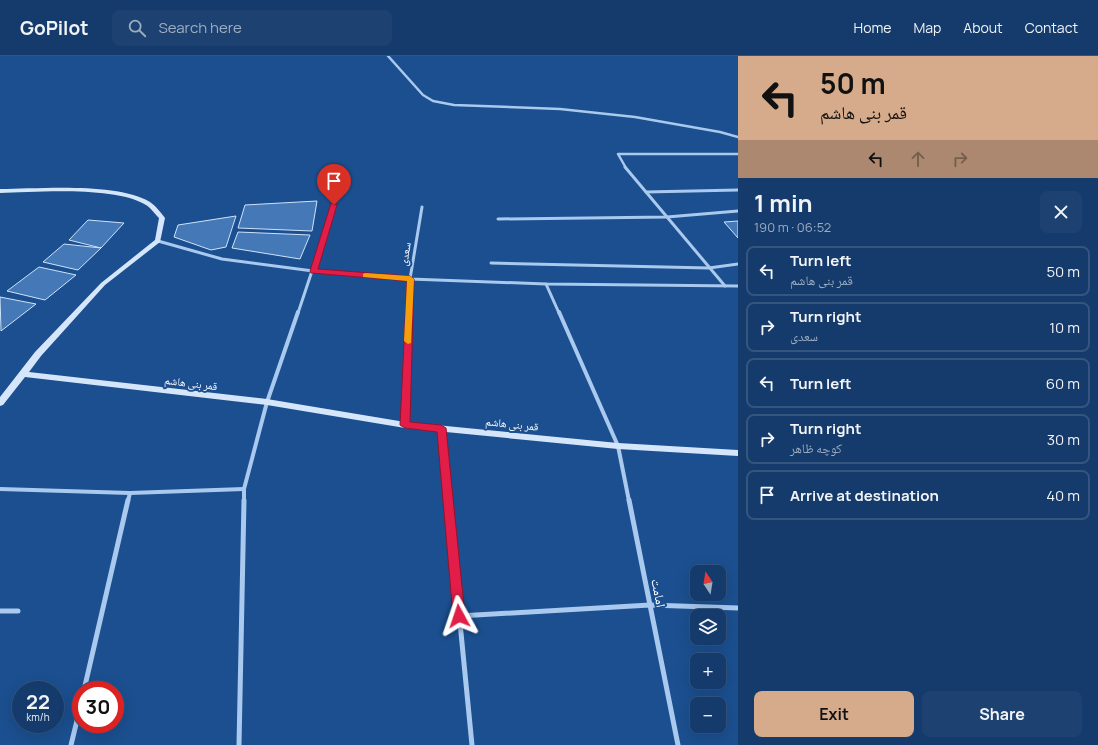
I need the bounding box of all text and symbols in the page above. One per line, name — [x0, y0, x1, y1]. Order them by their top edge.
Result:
search box — [112, 10, 392, 46]
text: GoPilot — [20, 15, 88, 41]
icon: search — [126, 17, 148, 39]
text: Search here — [158, 17, 242, 38]
text: Home — [854, 18, 891, 37]
text: Map — [913, 18, 941, 37]
text: About — [963, 18, 1003, 37]
text: Contact — [1025, 18, 1078, 37]
text: 50 m — [820, 64, 886, 102]
icon: left — [754, 72, 806, 124]
text: قمر بنی هاشم — [820, 100, 907, 124]
icon: left — [865, 148, 887, 170]
icon: ahead — [907, 148, 929, 170]
icon: right — [949, 148, 971, 170]
pin — [317, 164, 351, 205]
icon: arrive — [323, 170, 345, 192]
text: 1 min — [754, 186, 813, 219]
button: close — [1040, 191, 1082, 233]
text: 190 m · 06:52 — [754, 218, 831, 236]
street label: سعدی — [395, 241, 414, 267]
text: Turn left — [790, 250, 852, 271]
icon: left — [756, 260, 778, 282]
text: 50 m — [1046, 261, 1080, 282]
text: قمر بنی هاشم — [790, 271, 853, 289]
text: Turn right — [790, 306, 861, 327]
icon: right — [756, 316, 778, 338]
text: 10 m — [1049, 317, 1080, 338]
text: سعدی — [790, 327, 818, 345]
street label: قمر بنی هاشم — [164, 372, 219, 394]
icon: left — [756, 372, 778, 394]
text: Turn left — [790, 373, 852, 394]
text: 60 m — [1046, 373, 1080, 394]
street label: قمر بنی هاشم — [485, 413, 540, 435]
text: Turn right — [790, 418, 861, 439]
icon: right — [756, 428, 778, 450]
text: 30 m — [1047, 429, 1080, 450]
text: کوچه ظاهر — [790, 439, 842, 457]
icon: arrive — [756, 484, 778, 506]
text: Arrive at destination — [790, 485, 939, 506]
text: 40 m — [1046, 485, 1080, 506]
north arrow — [690, 565, 726, 601]
map controls — [690, 565, 726, 733]
street label: امامت — [647, 577, 671, 609]
position arrow — [438, 595, 480, 637]
button: layers — [690, 609, 726, 645]
button: + — [690, 653, 726, 689]
speed limit sign: 30 — [72, 681, 124, 733]
text: 22 — [26, 688, 50, 715]
button: Exit — [754, 691, 914, 737]
button: Share — [922, 691, 1082, 737]
button: − — [690, 697, 726, 733]
text: km/h — [26, 710, 50, 724]

